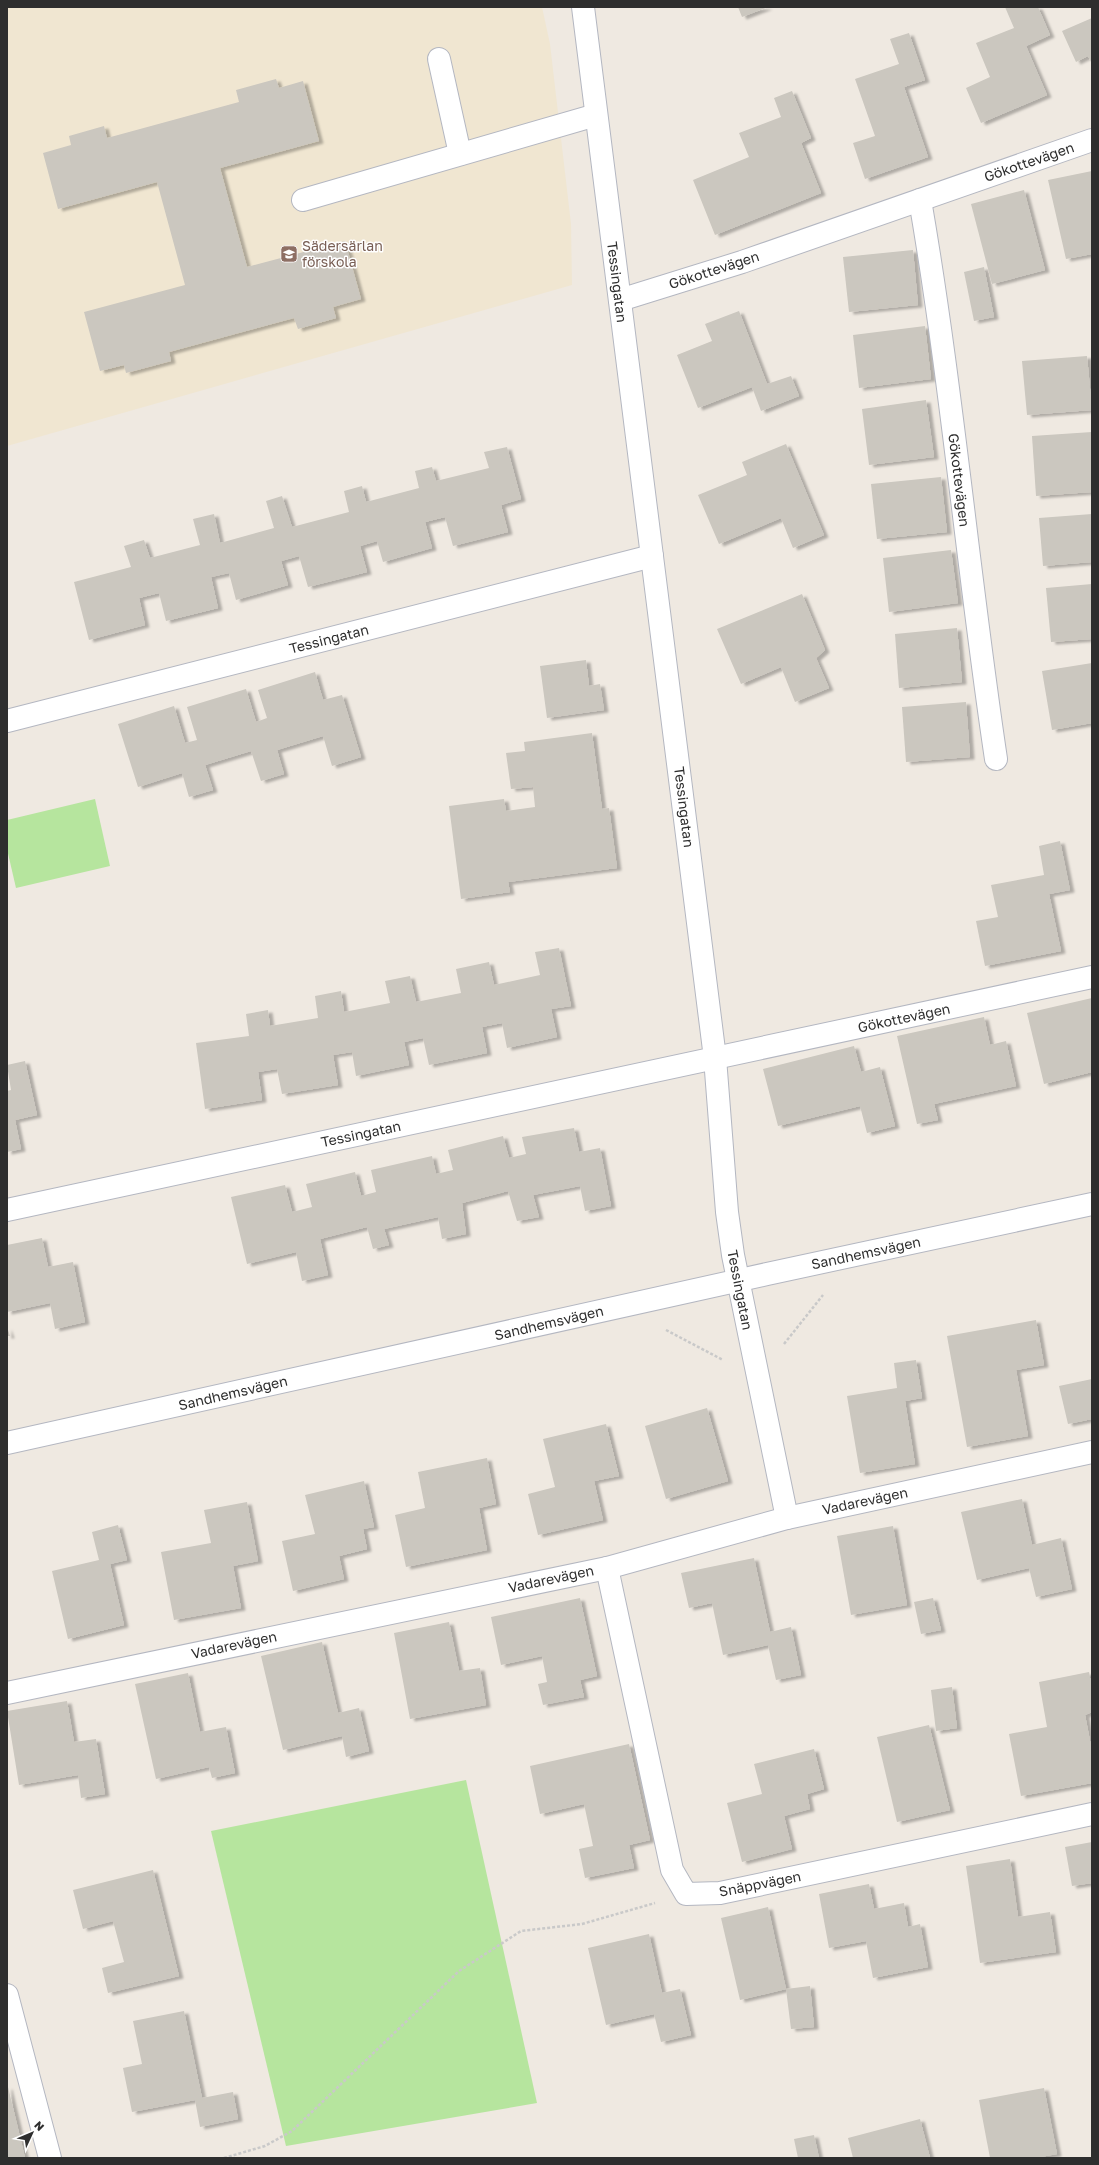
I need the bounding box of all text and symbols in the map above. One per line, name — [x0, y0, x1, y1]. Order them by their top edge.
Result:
street label: Gökottevägen — [982, 138, 1076, 185]
place label: Sädersärlan förskola — [302, 237, 383, 270]
street label: Tessingatan — [604, 241, 631, 323]
school or university icon: Sädersärlan förskola — [279, 244, 299, 264]
street label: Gökottevägen — [667, 247, 761, 292]
street label: Gökottevägen — [945, 432, 974, 528]
street label: Tessingatan — [287, 620, 370, 657]
street label: Tessingatan — [671, 766, 698, 848]
street label: Gökottevägen — [856, 999, 952, 1036]
street label: Tessingatan — [319, 1117, 402, 1150]
street label: Sandhemsvägen — [810, 1233, 922, 1272]
street label: Tessingatan — [724, 1248, 757, 1331]
street label: Sandhemsvägen — [493, 1302, 605, 1343]
street label: Sandhemsvägen — [177, 1372, 289, 1413]
street label: Vadarevägen — [821, 1483, 909, 1518]
street label: Vadarevägen — [507, 1561, 595, 1596]
street label: Vadarevägen — [190, 1627, 278, 1662]
street label: Snäppvägen — [717, 1867, 802, 1900]
north arrow — [12, 2113, 52, 2153]
text: N — [32, 2118, 47, 2133]

